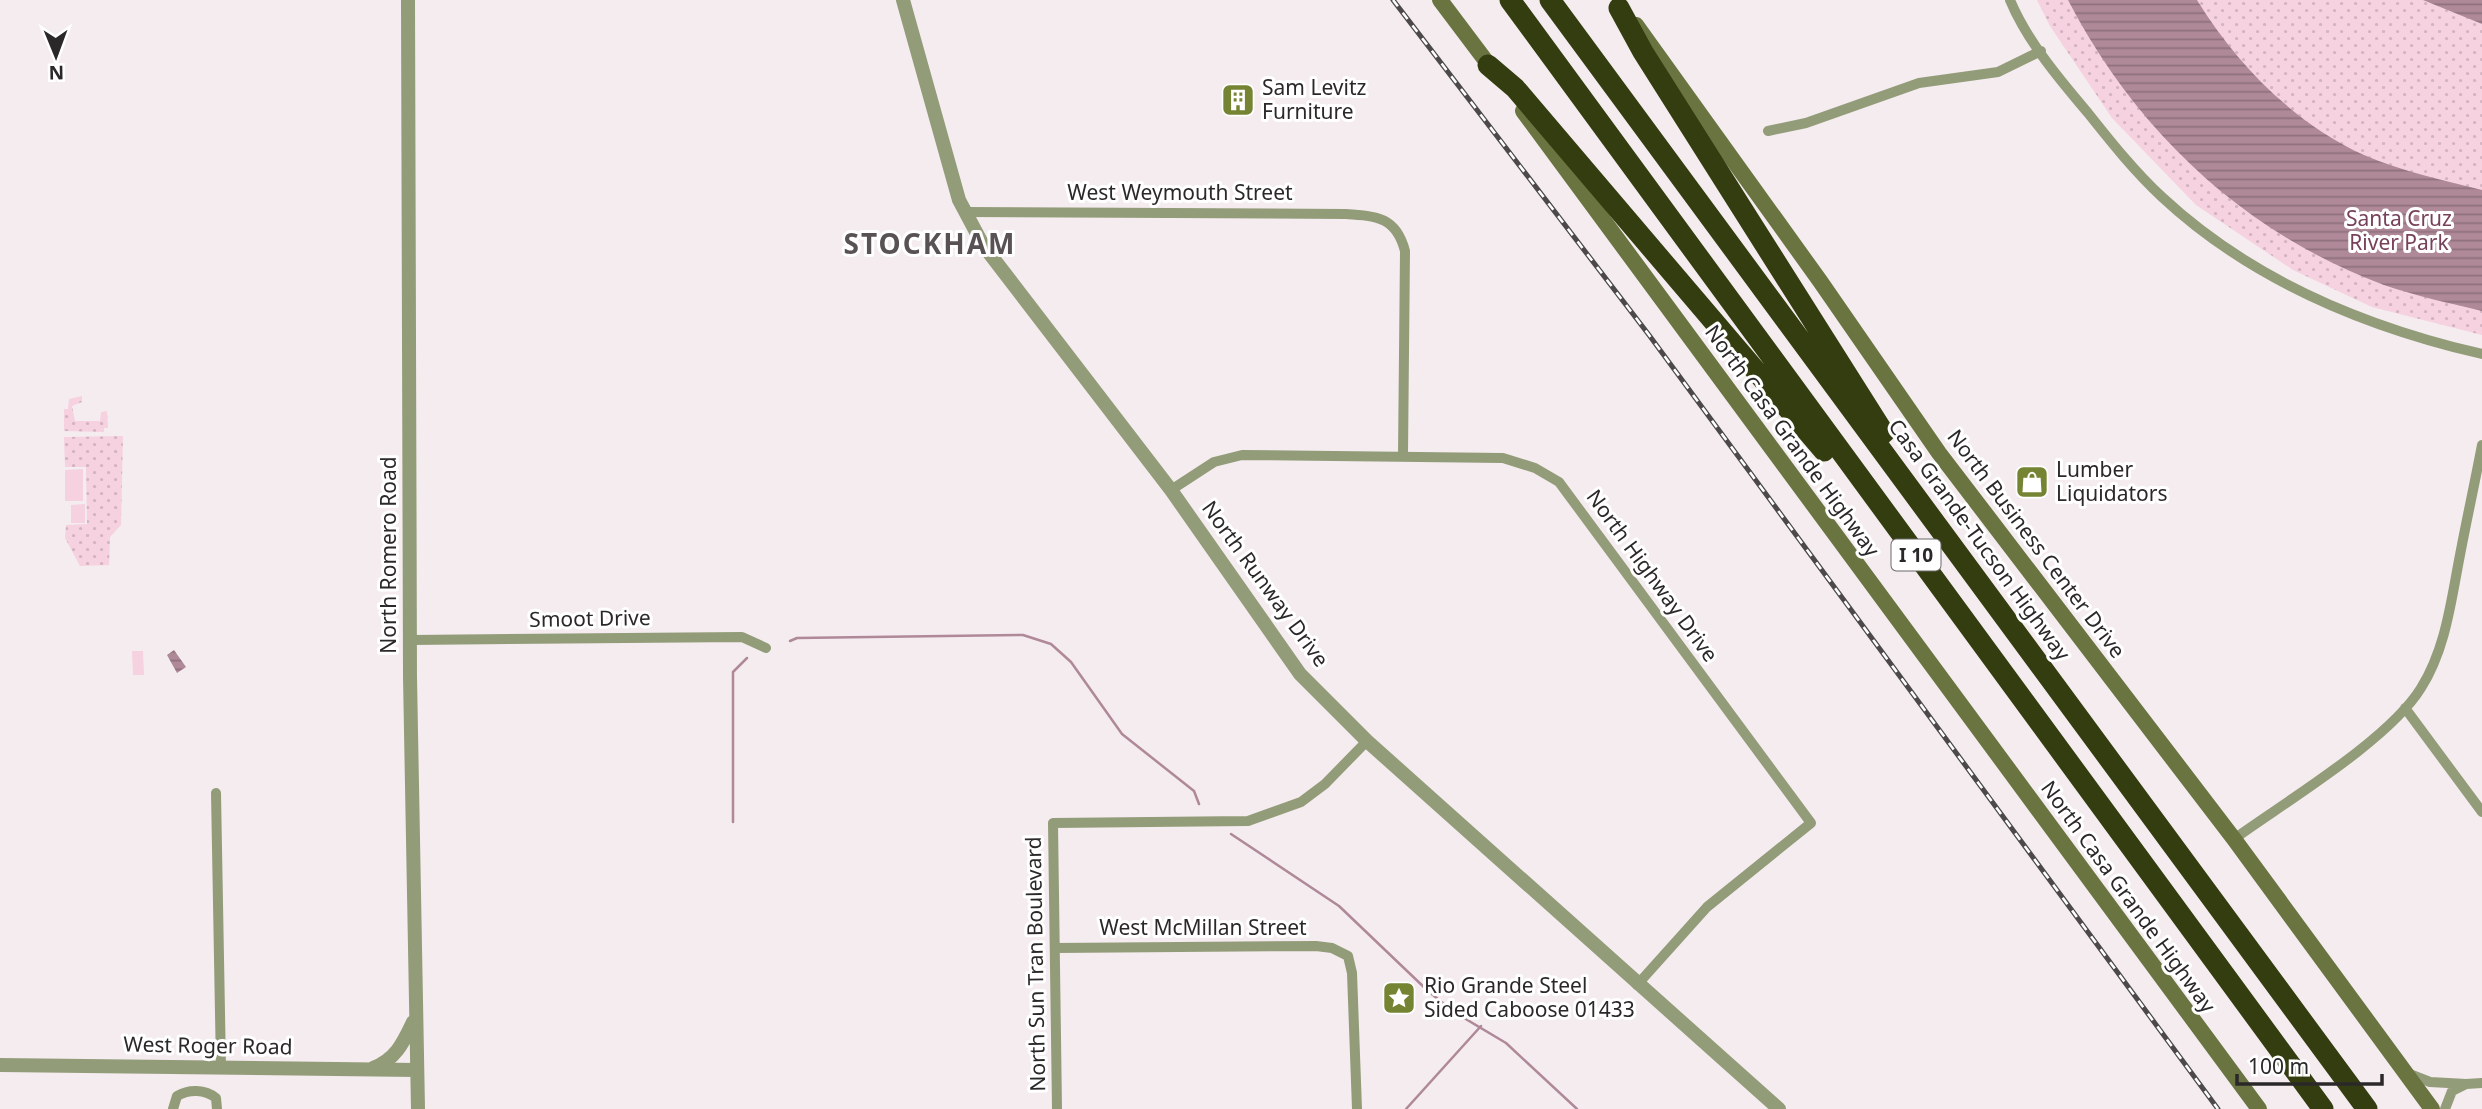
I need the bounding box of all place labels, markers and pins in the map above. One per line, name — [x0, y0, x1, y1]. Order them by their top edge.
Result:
place label: Sam Levitz Furniture — [1262, 73, 1366, 125]
building icon: Sam Levitz Furniture — [1219, 81, 1257, 119]
place label: Lumber Liquidators — [2056, 455, 2167, 507]
shop icon: Lumber Liquidators — [2013, 463, 2051, 501]
place label: Rio Grande Steel Sided Caboose 01433 — [1424, 971, 1635, 1023]
place icon: Rio Grande Steel Sided Caboose 01433 — [1380, 979, 1418, 1017]

